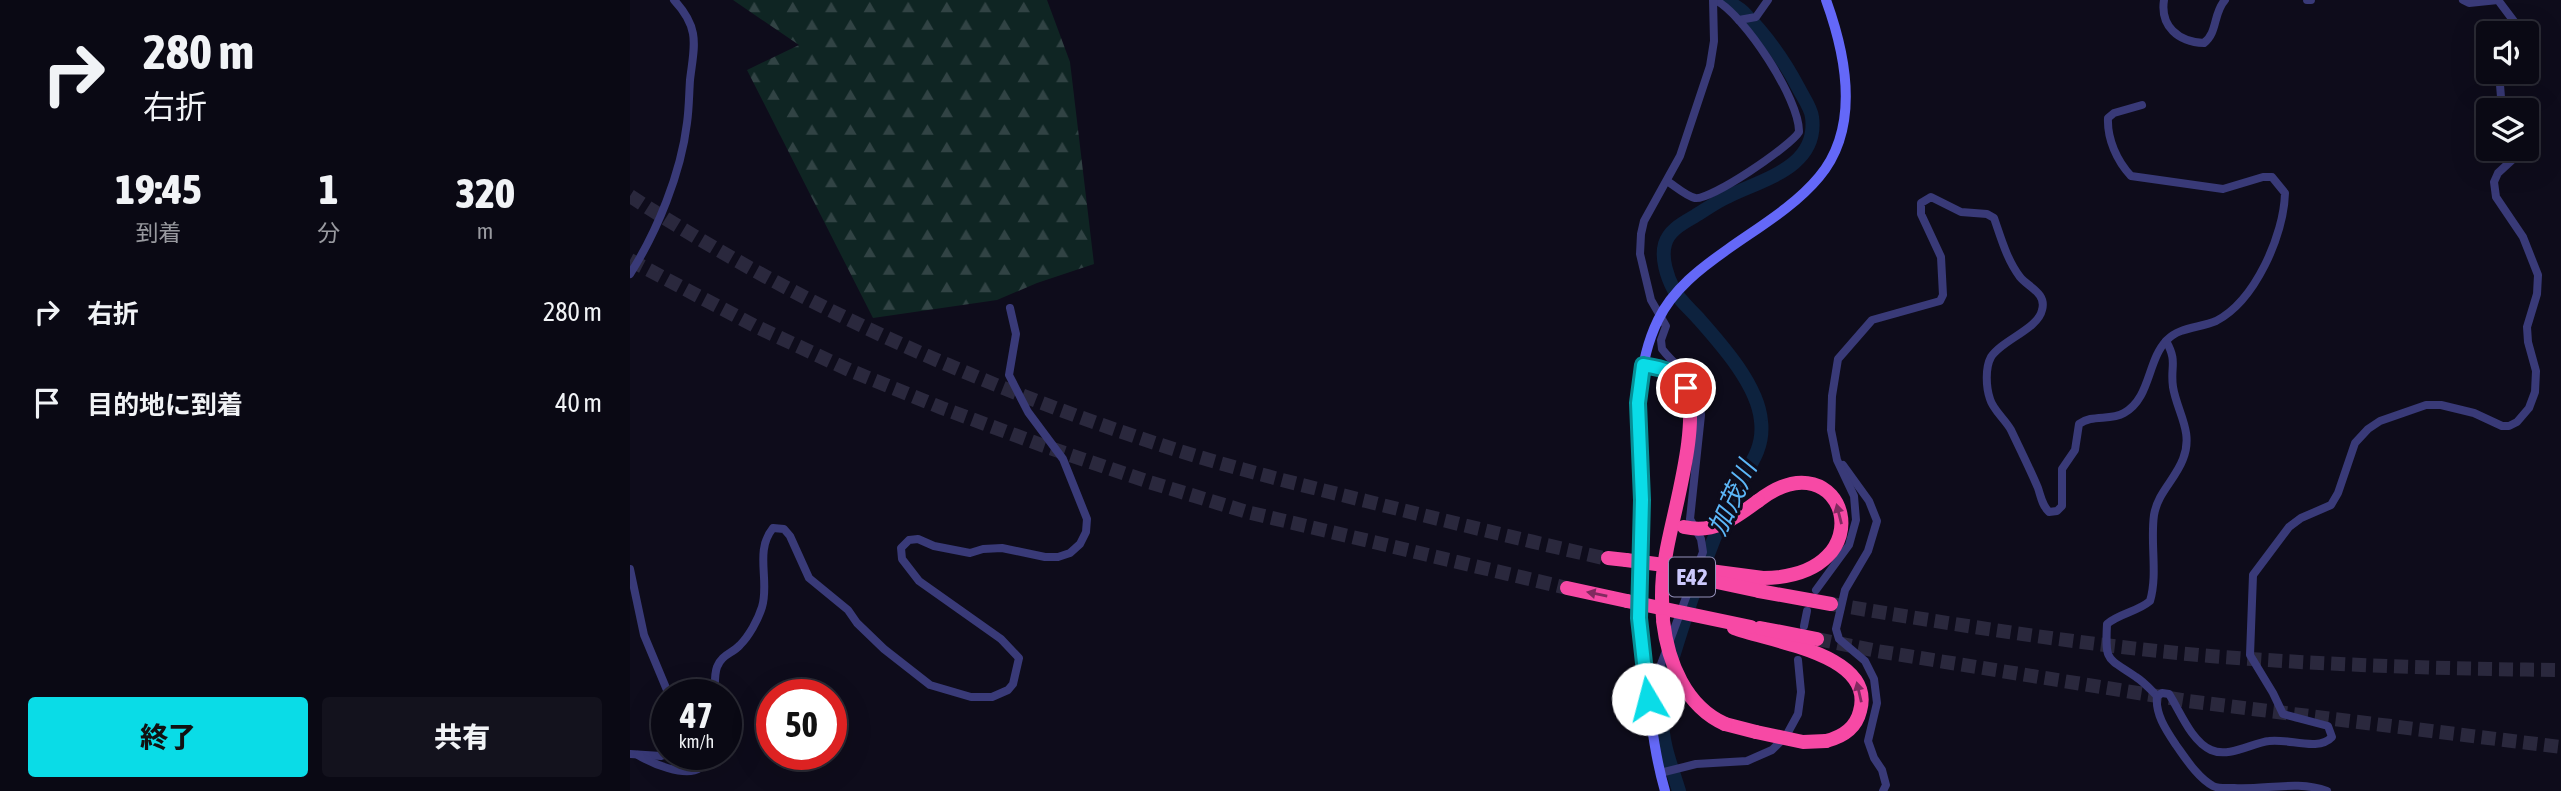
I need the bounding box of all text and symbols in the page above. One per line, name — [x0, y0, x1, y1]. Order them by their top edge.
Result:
map controls — [2476, 21, 2539, 161]
button: sound — [2476, 21, 2539, 84]
text: 280 m — [143, 23, 254, 79]
icon: right — [28, 28, 119, 119]
text: 右折 — [143, 88, 207, 125]
button: layers — [2476, 98, 2539, 161]
text: 19:45 — [115, 165, 202, 213]
text: 1 — [319, 165, 338, 213]
text: 320 — [455, 169, 515, 217]
text: m — [477, 218, 493, 244]
text: 到着 — [136, 220, 182, 246]
text: 分 — [317, 220, 340, 246]
icon: right — [28, 293, 66, 331]
text: 280 m — [543, 297, 602, 327]
text: 右折 — [87, 299, 139, 329]
pin — [1656, 358, 1716, 418]
icon: arrive — [1667, 369, 1705, 407]
icon: arrive — [28, 384, 66, 422]
text: 40 m — [555, 388, 602, 418]
text: 目的地に到着 — [87, 390, 243, 420]
water label: 加茂川 — [1702, 454, 1763, 540]
one-way arrow — [1833, 503, 1844, 525]
road number: E42 — [1669, 558, 1715, 596]
one-way arrow — [1586, 589, 1608, 600]
position arrow — [1611, 662, 1685, 736]
speed limit sign: 50 — [756, 679, 847, 770]
one-way arrow — [1853, 681, 1864, 703]
text: 47 — [680, 695, 713, 735]
button: 終了 — [28, 697, 308, 777]
button: 共有 — [322, 697, 602, 777]
text: km/h — [679, 731, 714, 752]

